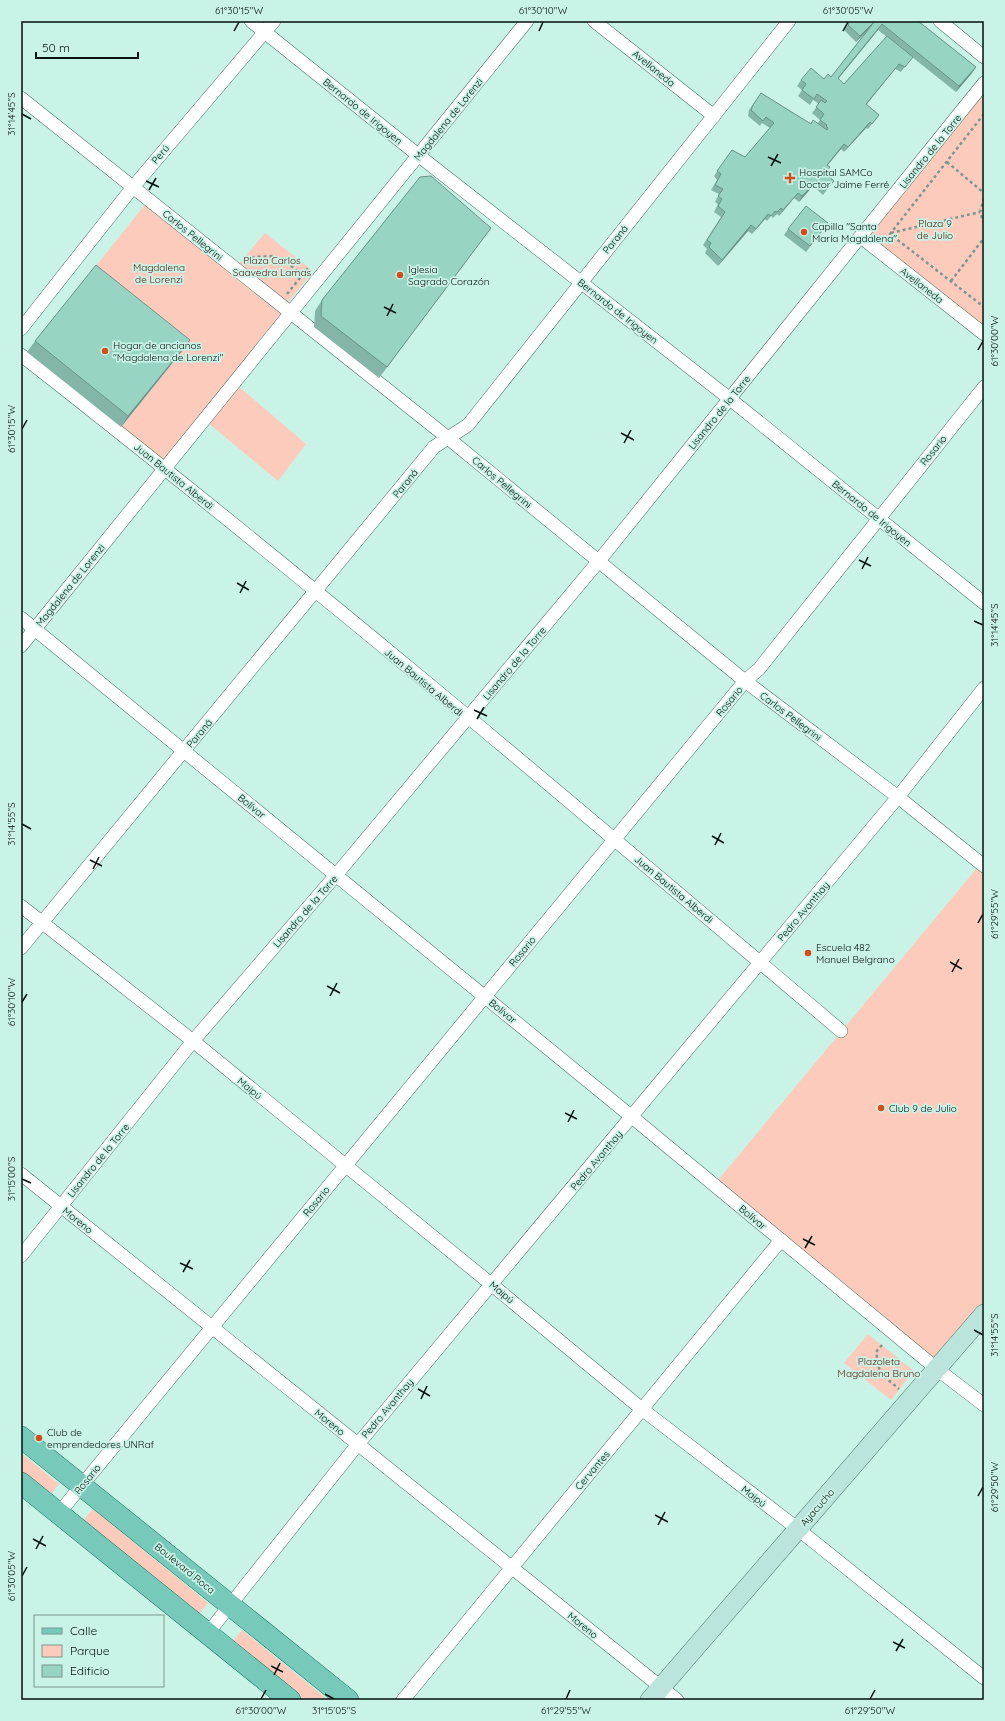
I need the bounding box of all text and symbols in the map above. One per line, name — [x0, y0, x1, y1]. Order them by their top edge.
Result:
text: 61°30'15"W — [215, 4, 263, 17]
text: 61°30'10"W — [519, 4, 568, 17]
text: 61°30'05"W — [823, 4, 874, 17]
scale bar — [36, 34, 138, 60]
text: 50 m — [42, 40, 70, 55]
street label: Avellaneda — [630, 47, 678, 90]
street label: Bernardo de Irigoyen — [320, 75, 405, 147]
street label: Magdalena de Lorenzi — [411, 75, 486, 163]
text: 31°14'45"S — [5, 92, 18, 136]
street label: Lisandro de la Torre — [896, 111, 965, 191]
street label: Perú — [149, 142, 172, 167]
place label: Hospital SAMCo Doctor Jaime Ferré — [799, 166, 890, 191]
marker: Hospital SAMCo Doctor Jaime Ferré — [784, 172, 796, 184]
street label: Carlos Pellegrini — [160, 207, 225, 264]
park label: Plaza 9 de Julio — [917, 217, 953, 242]
place label: Capilla "Santa María Magdalena" — [812, 220, 897, 245]
street label: Paraná — [600, 222, 631, 256]
marker: Capilla "Santa María Magdalena" — [799, 227, 809, 237]
park label: Plaza Carlos Saavedra Lamas — [233, 254, 312, 279]
park label: Magdalena de Lorenzi — [133, 261, 185, 286]
place label: Iglesia Sagrado Corazón — [408, 263, 490, 288]
street label: Avellaneda — [897, 264, 946, 306]
marker: Iglesia Sagrado Corazón — [395, 270, 405, 280]
street label: Bernardo de Irigoyen — [575, 276, 660, 347]
text: 61°30'00"W — [988, 315, 1001, 366]
place label: Hogar de ancianos "Magdalena de Lorenzi" — [113, 339, 224, 364]
marker: Hogar de ancianos "Magdalena de Lorenzi" — [100, 346, 110, 356]
street label: Lisandro de la Torre — [685, 372, 754, 452]
text: 61°30'15"W — [5, 405, 18, 453]
street label: Rosario — [917, 432, 950, 468]
street label: Juan Bautista Alberdi — [131, 440, 216, 513]
street label: Carlos Pellegrini — [469, 454, 534, 511]
street label: Paraná — [390, 466, 421, 500]
street label: Bernardo de Irigoyen — [829, 477, 914, 549]
street label: Magdalena de Lorenzi — [33, 541, 108, 629]
text: 31°14'45"S — [988, 603, 1001, 647]
street label: Lisandro de la Torre — [480, 624, 549, 703]
street label: Juan Bautista Alberdi — [382, 646, 466, 719]
street label: Rosario — [713, 684, 746, 719]
street label: Carlos Pellegrini — [757, 689, 824, 744]
street label: Paraná — [184, 716, 215, 750]
street label: Bolívar — [235, 791, 268, 822]
text: 31°14'55"S — [5, 802, 18, 846]
street label: Juan Bautista Alberdi — [632, 853, 716, 926]
street label: Lisandro de la Torre — [270, 872, 341, 950]
street label: Pedro Avanthay — [775, 879, 832, 944]
text: 61°29'55"W — [988, 889, 1001, 939]
street label: Rosario — [506, 934, 539, 969]
place label: Escuela 482 Manuel Belgrano — [816, 941, 895, 966]
marker: Escuela 482 Manuel Belgrano — [803, 948, 813, 958]
text: 61°30'10"W — [5, 977, 18, 1026]
street label: Bolívar — [486, 996, 519, 1027]
street label: Maipú — [235, 1074, 265, 1102]
place label: Club 9 de Julio — [889, 1102, 957, 1115]
marker: Club 9 de Julio — [876, 1103, 886, 1113]
street label: Lisandro de la Torre — [64, 1120, 133, 1200]
street label: Pedro Avanthay — [568, 1128, 625, 1193]
text: 31°15'00"S — [5, 1156, 18, 1201]
street label: Rosario — [300, 1184, 333, 1219]
street label: Bolívar — [736, 1202, 769, 1233]
street label: Moreno — [60, 1204, 96, 1237]
street label: Maipú — [487, 1278, 517, 1306]
text: 31°14'55"S — [988, 1313, 1001, 1357]
park label: Plazoleta Magdalena Bruno — [838, 1355, 920, 1380]
street label: Pedro Avanthay — [359, 1376, 416, 1441]
street label: Moreno — [312, 1406, 348, 1439]
place label: Club de emprendedores UNRaf — [47, 1426, 155, 1451]
marker: Club de emprendedores UNRaf — [34, 1433, 44, 1443]
street label: Cervantes — [572, 1448, 613, 1493]
street label: Rosario — [71, 1461, 104, 1497]
text: 61°29'50"W — [988, 1462, 1001, 1512]
street label: Maipú — [739, 1483, 769, 1510]
street label: Ayacucho — [797, 1486, 837, 1529]
street label: Boulevard Roca — [152, 1540, 217, 1597]
text: 61°30'05"W — [5, 1550, 18, 1601]
street label: Moreno — [565, 1609, 601, 1642]
legend — [34, 1615, 164, 1687]
text: Calle — [70, 1623, 98, 1638]
text: Parque — [70, 1643, 110, 1658]
text: Edificio — [70, 1663, 110, 1678]
text: 61°30'00"W — [236, 1704, 287, 1717]
text: 31°15'05"S — [312, 1704, 356, 1717]
text: 61°29'55"W — [541, 1704, 591, 1717]
text: 61°29'50"W — [845, 1704, 895, 1717]

